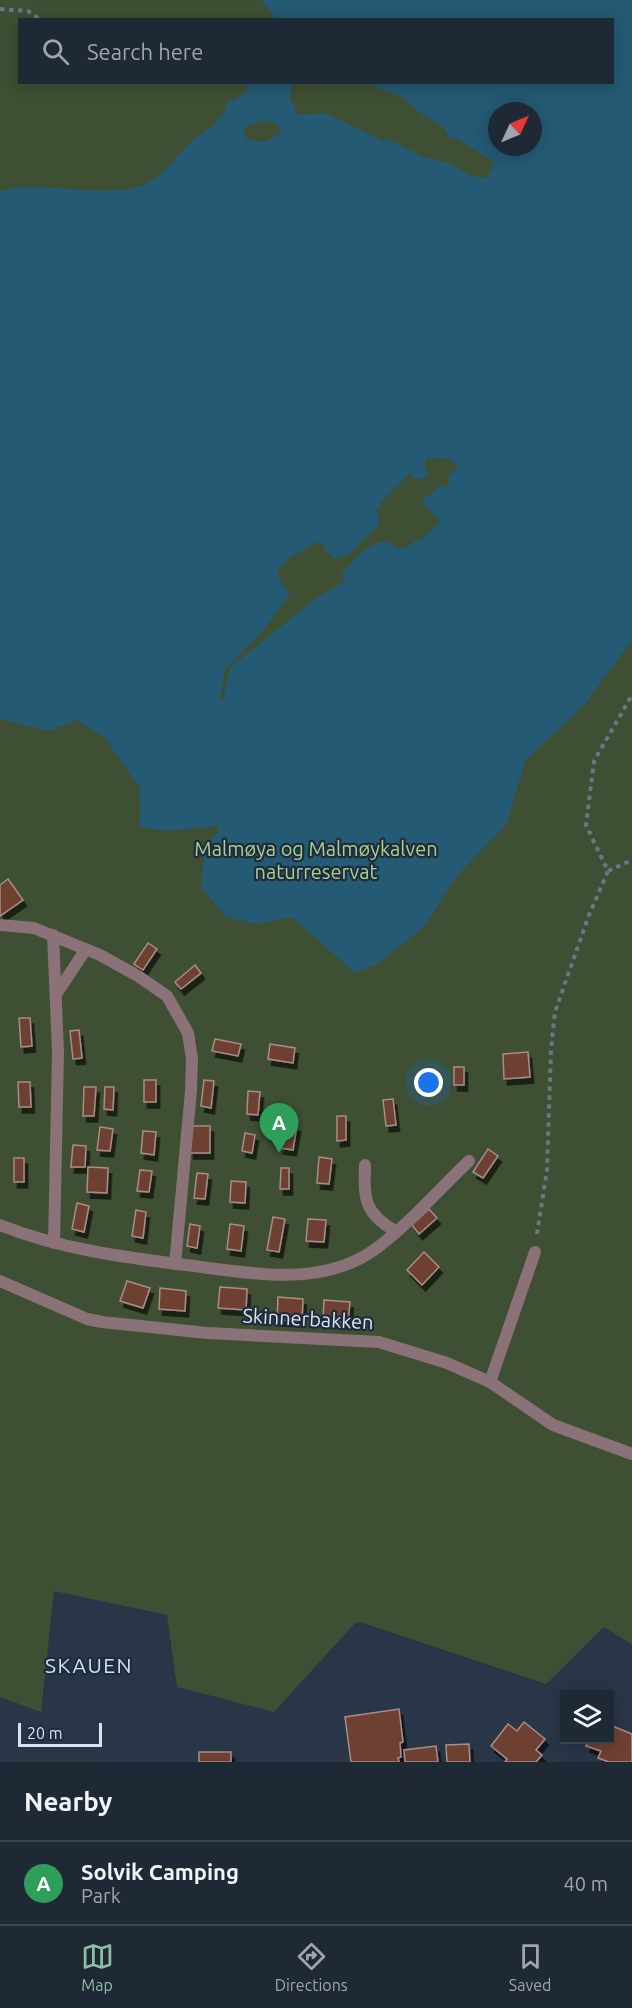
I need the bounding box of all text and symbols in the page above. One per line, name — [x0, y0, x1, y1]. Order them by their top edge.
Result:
search box — [18, 18, 614, 84]
icon: search — [39, 35, 72, 68]
text: Search here — [87, 39, 203, 64]
north arrow — [488, 102, 542, 156]
park label: Malmøya og Malmøykalven naturreservat — [194, 837, 438, 883]
your location — [414, 1068, 443, 1097]
pin: A — [260, 1104, 298, 1153]
street label: Skinnerbakken — [242, 1304, 374, 1333]
district label: SKAUEN — [45, 1653, 133, 1677]
map controls — [560, 1690, 614, 1744]
button: layers — [560, 1690, 614, 1744]
scale bar — [18, 1720, 102, 1748]
text: 20 m — [27, 1724, 63, 1742]
text: Nearby — [24, 1787, 112, 1816]
text: Solvik Camping — [81, 1859, 239, 1884]
text: A — [36, 1872, 51, 1895]
text: 40 m — [564, 1872, 608, 1895]
text: Park — [81, 1884, 121, 1907]
tab: Map — [81, 1940, 114, 1994]
tab: Directions — [275, 1940, 348, 1994]
tab: Saved — [509, 1940, 551, 1994]

